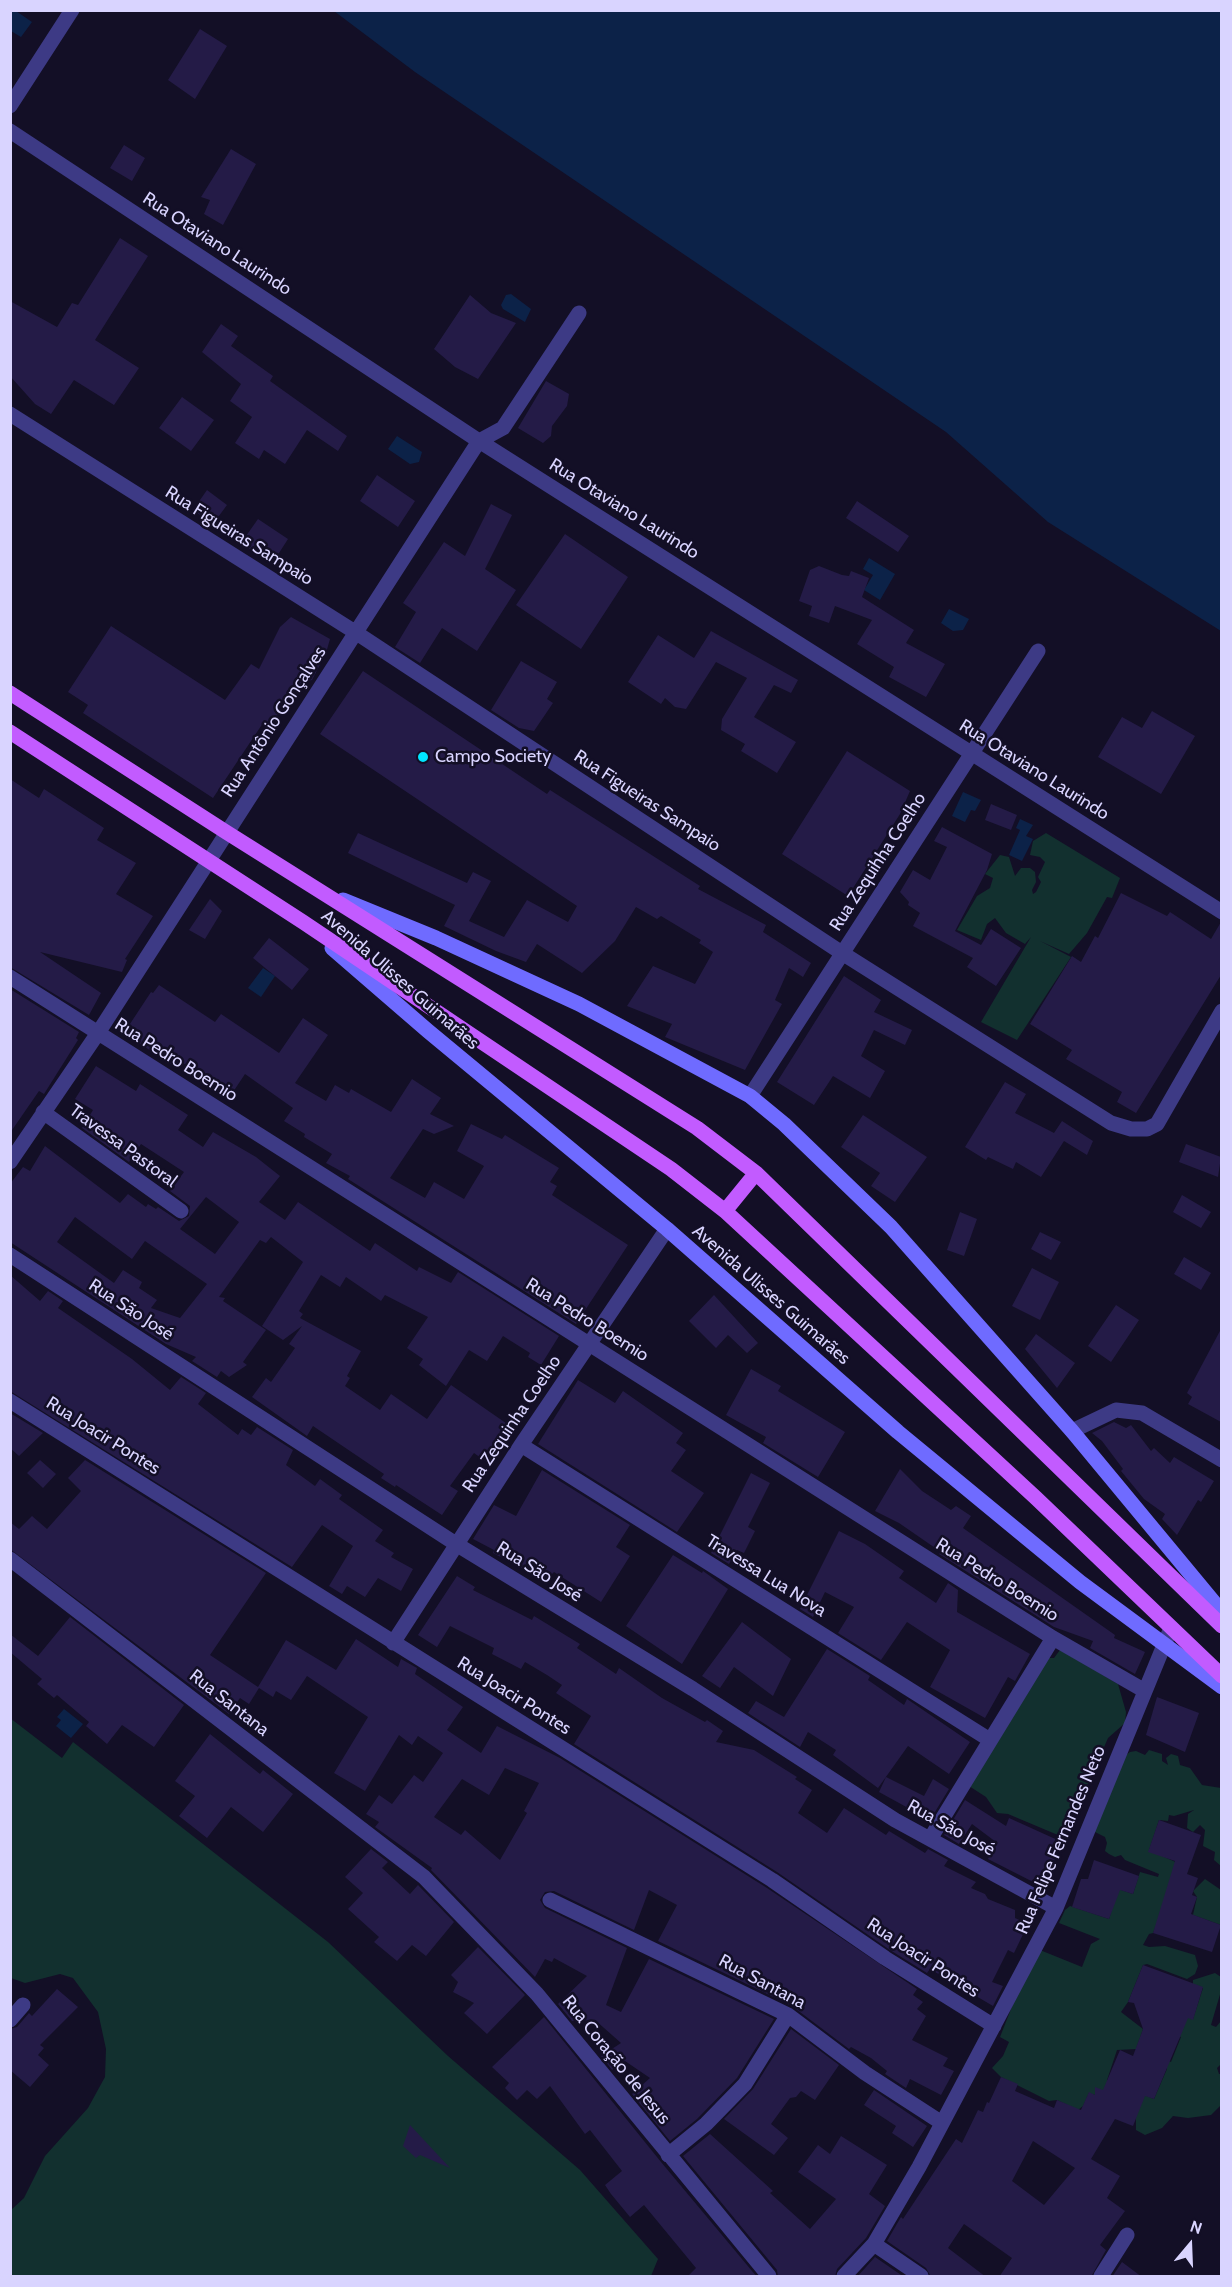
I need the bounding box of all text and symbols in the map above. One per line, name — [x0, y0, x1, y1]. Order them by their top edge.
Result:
street label: Rua Otaviano Laurindo — [139, 188, 295, 300]
street label: Rua Otaviano Laurindo — [545, 454, 703, 564]
street label: Rua Figueiras Sampaio — [161, 482, 317, 590]
street label: Rua Antônio Gonçalves — [217, 642, 331, 802]
street label: Rua Otaviano Laurindo — [955, 715, 1113, 825]
place label: Campo Society — [435, 746, 551, 768]
street label: Rua Figueiras Sampaio — [570, 746, 724, 856]
marker: Campo Society — [416, 750, 430, 764]
street label: Rua Zequihha Coelho — [825, 789, 931, 935]
street label: Avenida Ulisses Guimarães — [317, 906, 483, 1054]
street label: Rua Pedro Boemio — [111, 1014, 241, 1106]
street label: Travessa Pastoral — [65, 1100, 181, 1192]
street label: Avenida Ulisses Guimarães — [688, 1221, 854, 1369]
street label: Rua Pedro Boemio — [522, 1274, 652, 1366]
street label: Rua São José — [85, 1275, 177, 1345]
street label: Rua Zequinha Coelho — [458, 1351, 566, 1497]
street label: Rua Joacir Pontes — [42, 1392, 164, 1480]
street label: Travessa Lua Nova — [702, 1530, 830, 1622]
street label: Rua Pedro Boemio — [932, 1534, 1062, 1626]
street label: Rua São José — [492, 1537, 586, 1607]
street label: Rua Joacir Pontes — [453, 1652, 575, 1740]
street label: Rua Santana — [185, 1665, 273, 1741]
street label: Rua Felipe Fernandes Neto — [1012, 1743, 1110, 1937]
street label: Rua São José — [903, 1795, 999, 1861]
street label: Rua Joacir Pontes — [863, 1914, 983, 2002]
street label: Rua Santana — [715, 1950, 809, 2014]
street label: Rua Coração de Jesus — [557, 1991, 675, 2129]
north arrow — [1160, 2215, 1220, 2275]
text: N — [1188, 2217, 1204, 2238]

